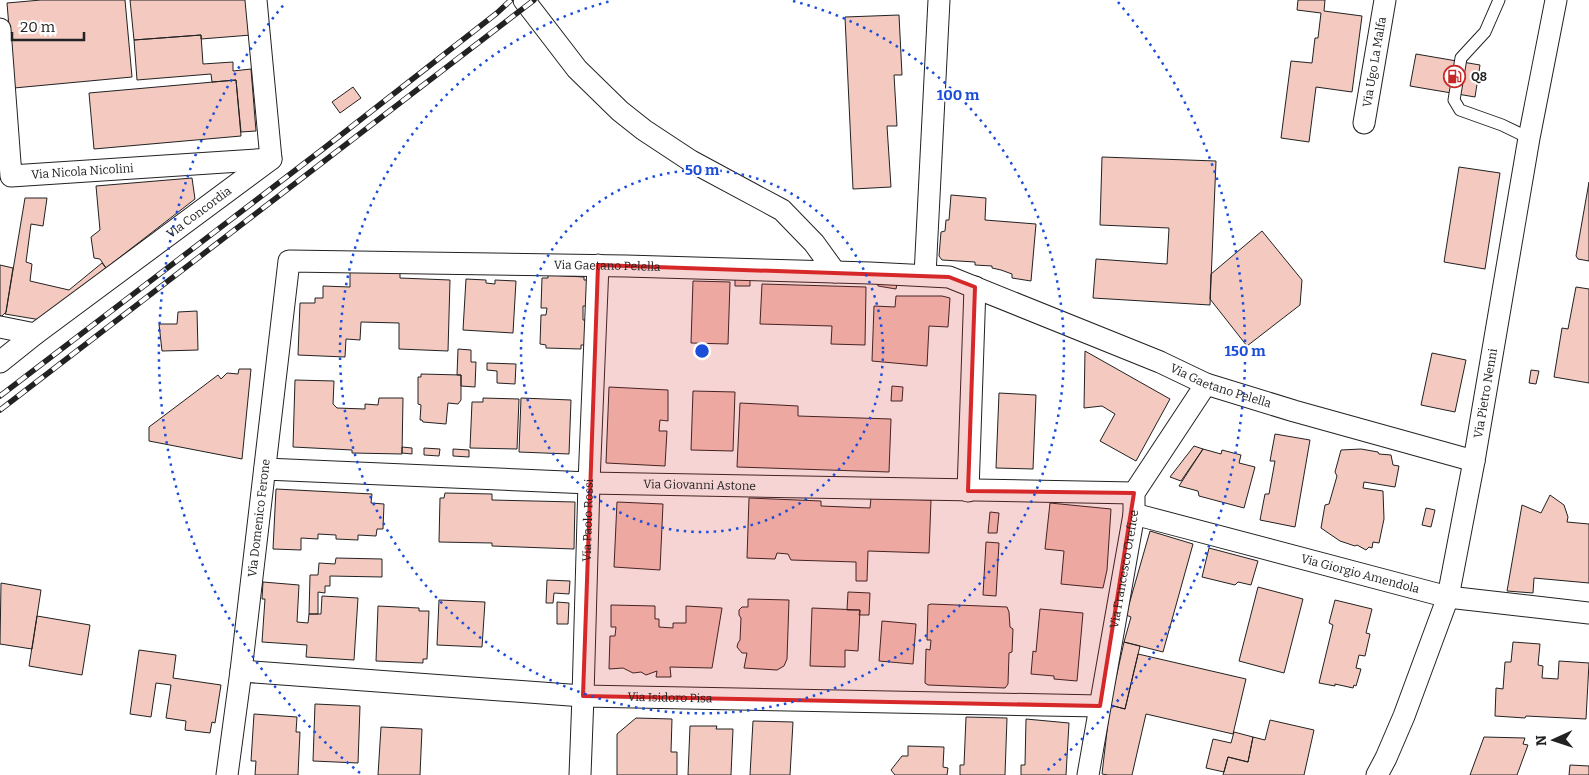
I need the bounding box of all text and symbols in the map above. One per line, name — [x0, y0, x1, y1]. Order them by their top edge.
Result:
scale bar — [12, 10, 85, 42]
street label: Via Ugo La Malfa — [1360, 15, 1389, 108]
text: 20 m — [20, 18, 56, 36]
fuel station icon: Q8 — [1443, 65, 1467, 89]
place label: Q8 — [1471, 70, 1487, 84]
text: 100 m — [937, 86, 980, 104]
street label: Via Nicola Nicolini — [31, 161, 134, 182]
text: 50 m — [685, 161, 720, 179]
street label: Via Concordia — [164, 184, 234, 241]
street label: Via Gaetano Pelella — [554, 258, 661, 274]
centre of rings — [693, 342, 711, 360]
text: 150 m — [1224, 342, 1266, 360]
street label: Via Pietro Nenni — [1471, 347, 1500, 439]
street label: Via Gaetano Pelella — [1168, 361, 1273, 411]
street label: Via Domenico Ferone — [245, 458, 273, 578]
street label: Via Giovanni Astone — [643, 477, 756, 493]
street label: Via Paolo Rossi — [580, 478, 596, 562]
street label: Via Francesco Orefice — [1107, 510, 1141, 630]
street label: Via Giorgio Amendola — [1300, 551, 1421, 596]
street label: Via Isidoro Pisa — [628, 690, 713, 706]
north arrow — [1529, 715, 1579, 765]
text: N — [1533, 735, 1550, 746]

